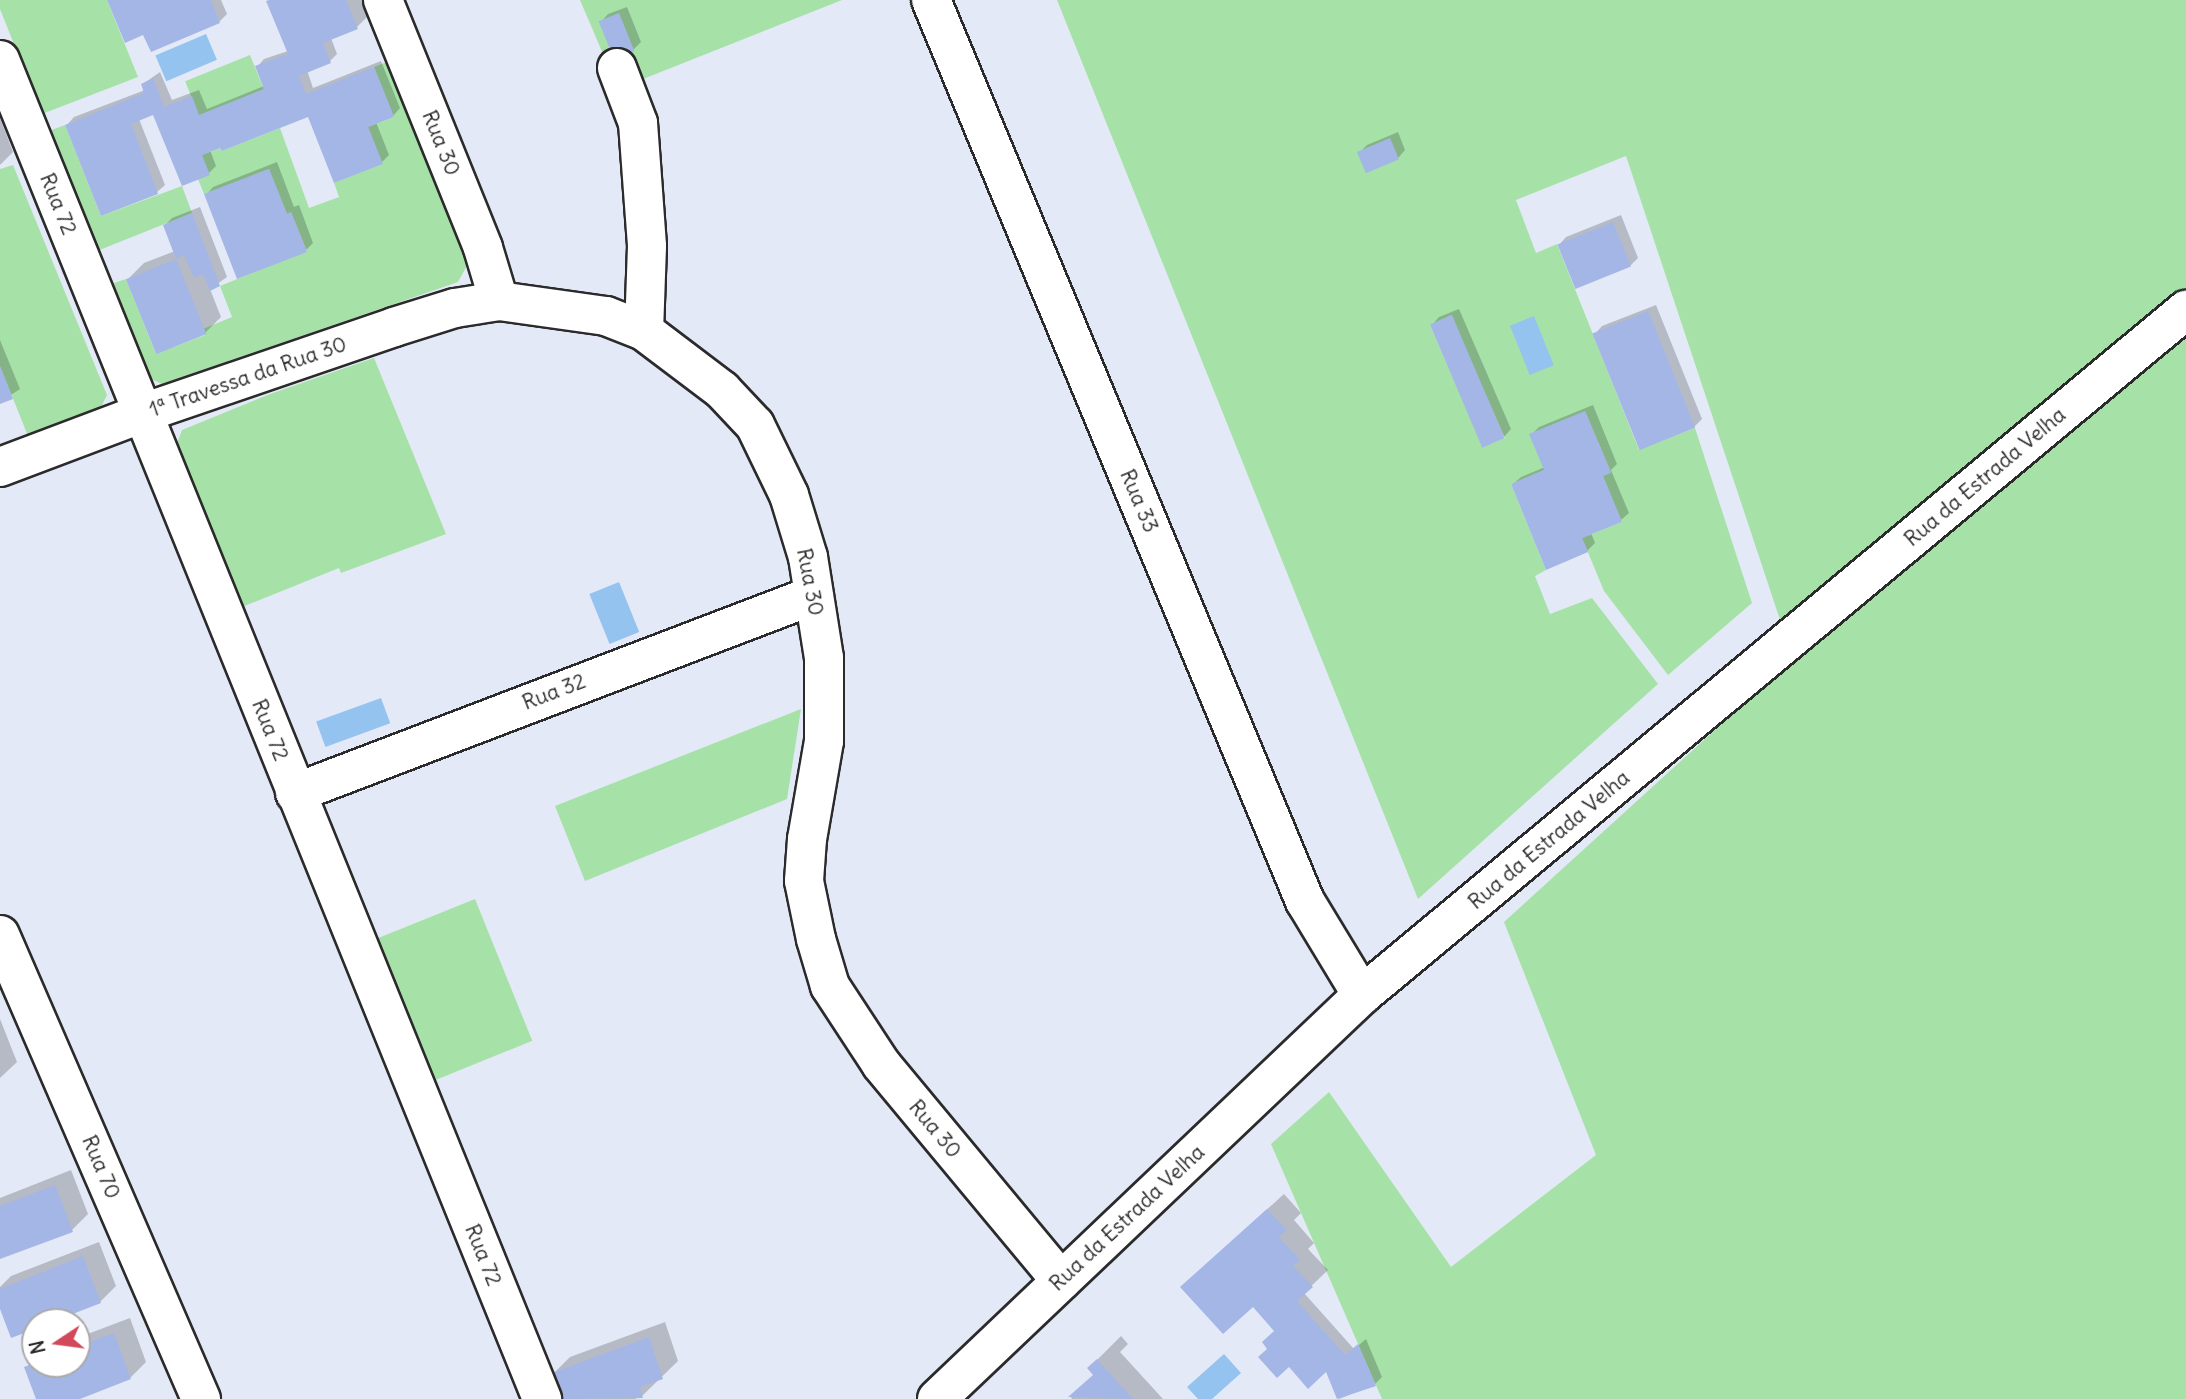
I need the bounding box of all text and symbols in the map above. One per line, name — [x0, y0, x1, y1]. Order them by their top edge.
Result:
street label: Rua 30 — [417, 107, 465, 179]
street label: Rua 72 — [34, 170, 82, 238]
street label: 1ª Travessa da Rua 30 — [146, 331, 350, 423]
street label: Rua da Estrada Velha — [1899, 402, 2071, 552]
street label: Rua 33 — [1114, 466, 1164, 536]
street label: Rua 30 — [791, 546, 829, 618]
street label: Rua 32 — [519, 668, 589, 716]
street label: Rua 72 — [246, 696, 294, 764]
street label: Rua da Estrada Velha — [1463, 765, 1635, 915]
street label: Rua 30 — [903, 1095, 967, 1163]
street label: Rua 70 — [76, 1131, 126, 1203]
street label: Rua da Estrada Velha — [1044, 1140, 1210, 1296]
street label: Rua 72 — [459, 1221, 507, 1289]
north arrow — [21, 1308, 91, 1378]
text: N — [24, 1338, 51, 1356]

